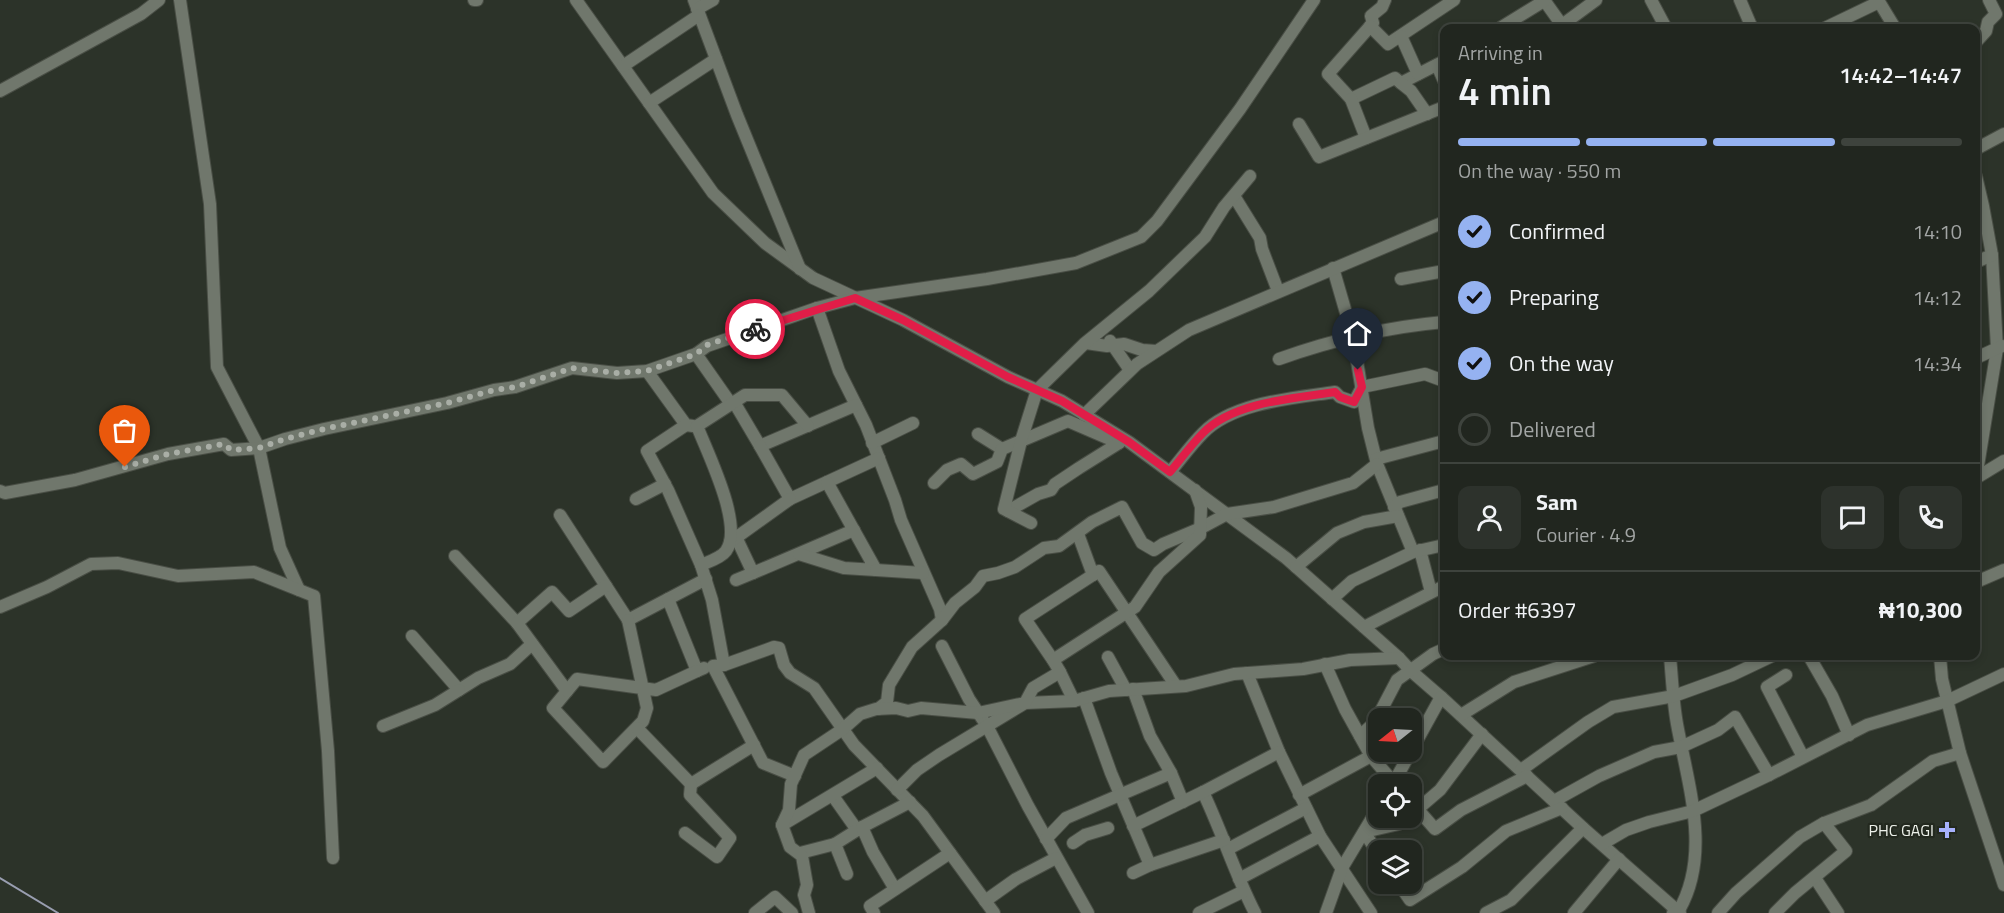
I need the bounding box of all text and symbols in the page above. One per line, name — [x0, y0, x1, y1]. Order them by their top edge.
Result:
text: Arriving in — [1458, 37, 1543, 68]
text: 14:42–14:47 — [1839, 58, 1962, 92]
text: 4 min — [1458, 61, 1552, 120]
text: On the way · 550 m — [1458, 155, 1621, 186]
text: Confirmed — [1509, 214, 1605, 248]
icon: check — [1458, 215, 1491, 248]
text: 14:10 — [1913, 216, 1962, 247]
text: Preparing — [1509, 280, 1599, 314]
icon: check — [1458, 281, 1491, 314]
text: 14:12 — [1913, 282, 1962, 313]
courier — [725, 299, 785, 359]
pin — [1332, 308, 1383, 370]
icon: bike — [739, 313, 772, 346]
icon: home — [1341, 317, 1374, 350]
text: On the way — [1509, 346, 1614, 380]
icon: check — [1458, 347, 1491, 380]
text: 14:34 — [1913, 348, 1962, 379]
pin — [99, 405, 150, 467]
text: Delivered — [1509, 412, 1596, 446]
icon: bag — [108, 414, 141, 447]
text: Sam — [1536, 485, 1578, 519]
button: person — [1458, 486, 1521, 549]
button: chat — [1821, 486, 1884, 549]
button: phone — [1899, 486, 1962, 549]
text: Courier · 4.9 — [1536, 519, 1636, 550]
text: Order #6397 — [1458, 593, 1577, 627]
text: ₦10,300 — [1879, 593, 1962, 627]
north arrow — [1368, 708, 1422, 762]
map controls — [1368, 708, 1422, 894]
button: locate — [1368, 774, 1422, 828]
place label: PHC GAGI — [1868, 818, 1934, 842]
marker: PHC GAGI — [1938, 821, 1956, 839]
button: layers — [1368, 840, 1422, 894]

